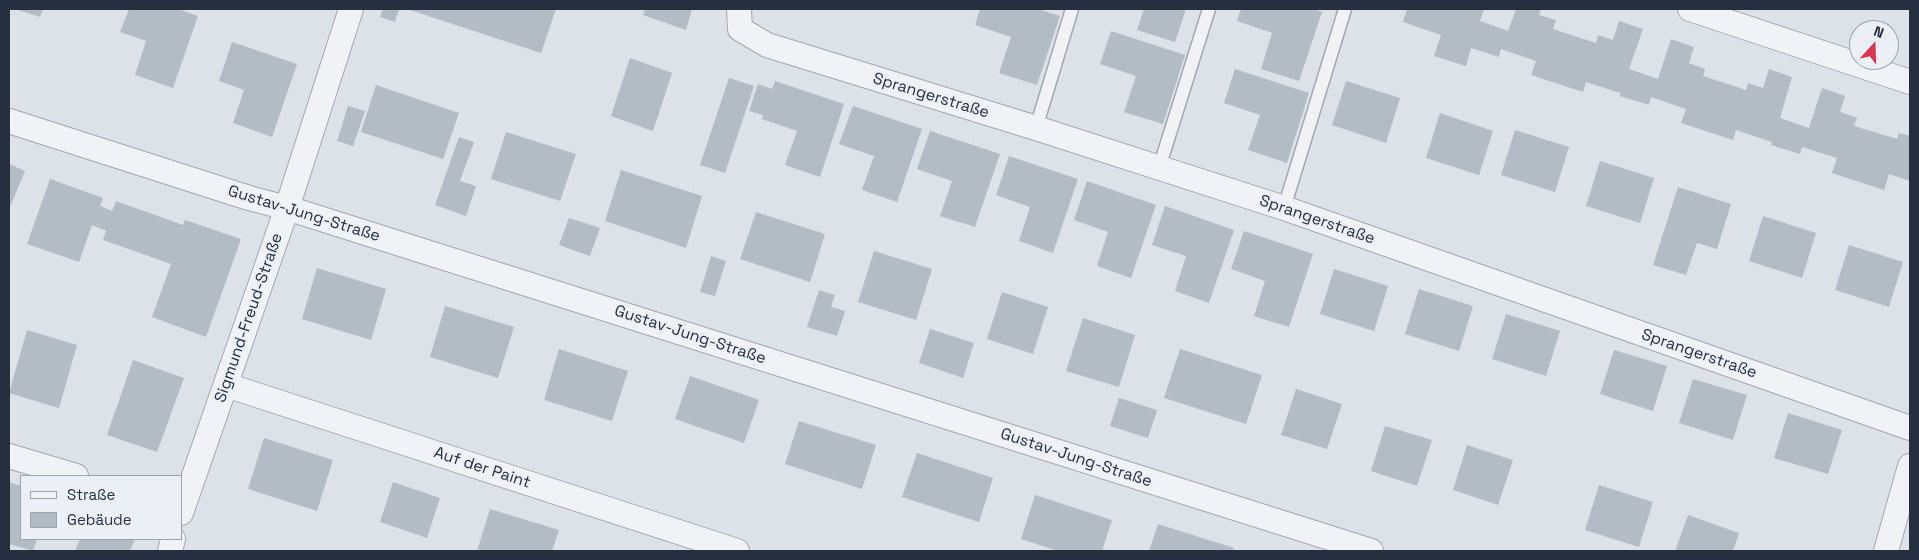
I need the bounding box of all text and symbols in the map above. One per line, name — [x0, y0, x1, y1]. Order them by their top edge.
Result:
north arrow — [1849, 20, 1899, 70]
text: N — [1871, 22, 1886, 42]
street label: Sprangerstraße — [871, 69, 991, 123]
street label: Gustav-Jung-Straße — [226, 182, 382, 246]
street label: Sprangerstraße — [1257, 191, 1377, 249]
street label: Sigmund-Freud-Straße — [211, 231, 287, 405]
street label: Gustav-Jung-Straße — [612, 301, 768, 369]
street label: Sprangerstraße — [1639, 325, 1759, 383]
street label: Gustav-Jung-Straße — [998, 424, 1154, 492]
street label: Auf der Paint — [431, 443, 533, 493]
legend — [20, 475, 182, 540]
text: Straße — [67, 485, 115, 504]
text: Gebäude — [67, 510, 132, 529]

